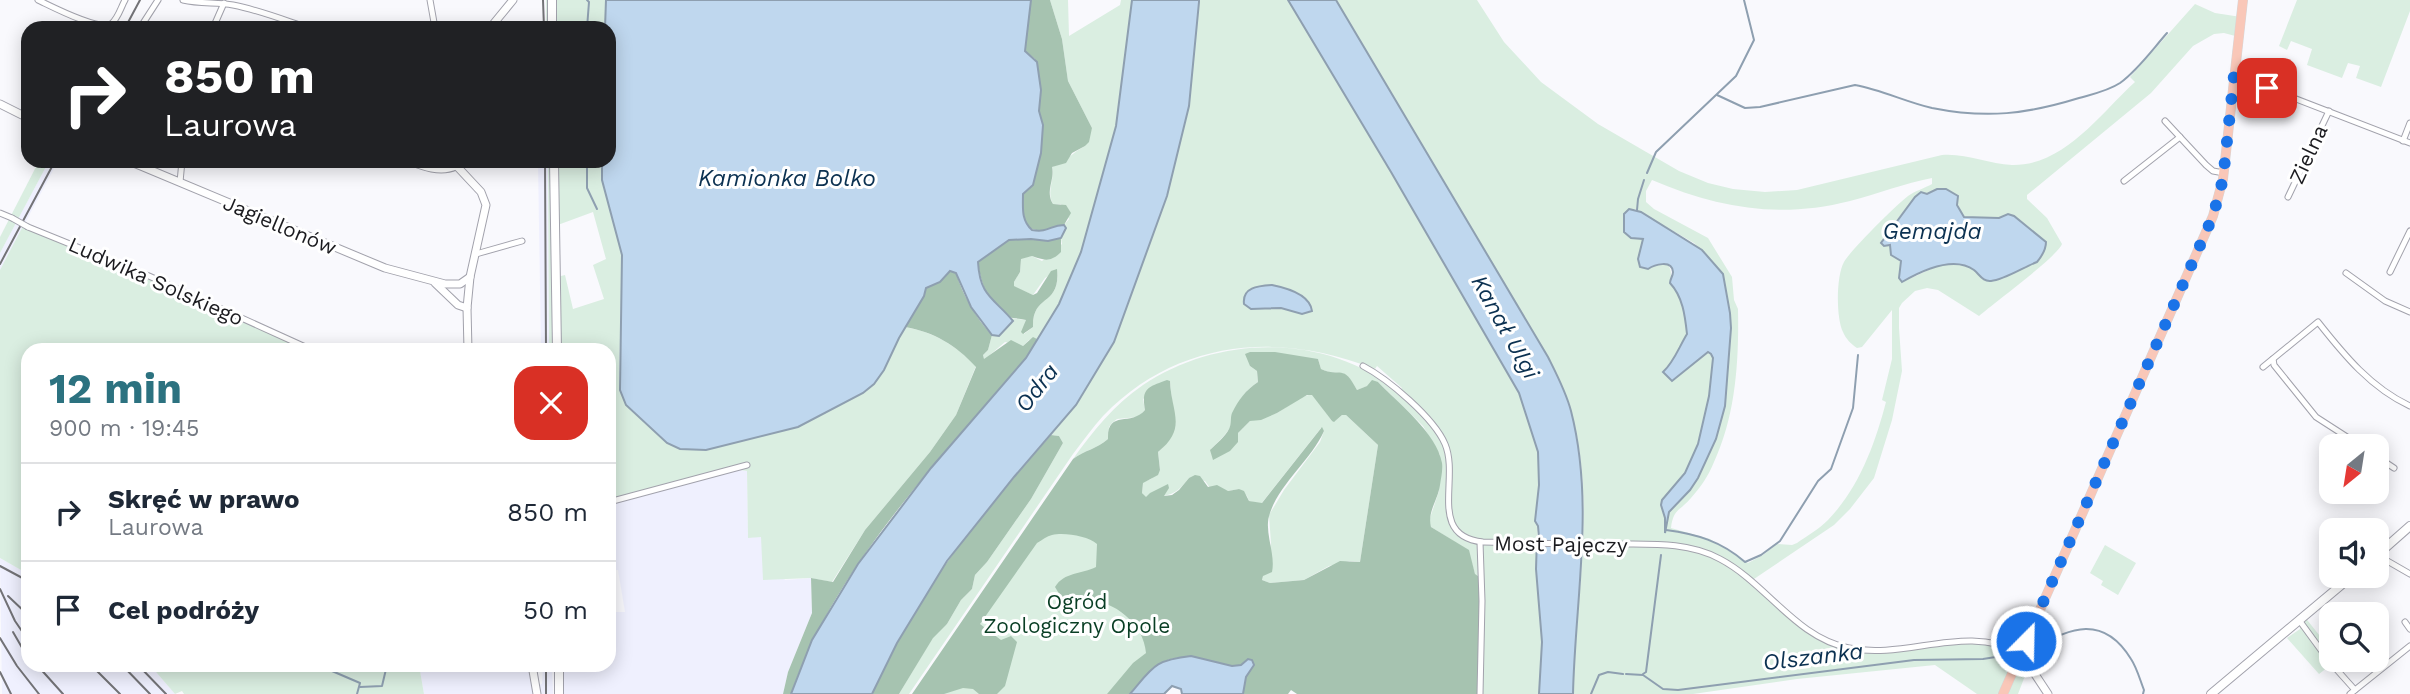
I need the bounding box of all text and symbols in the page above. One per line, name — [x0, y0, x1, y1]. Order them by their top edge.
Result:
text: 850 m — [164, 47, 315, 105]
icon: right — [49, 49, 140, 140]
pin — [2237, 58, 2297, 118]
icon: arrive — [2248, 69, 2286, 107]
text: Laurowa — [164, 106, 297, 144]
street label: Zielna — [2284, 120, 2333, 187]
water label: Kamionka Bolko — [698, 165, 876, 192]
street label: Jagiellonów — [220, 190, 340, 260]
water label: Gemajda — [1882, 218, 1982, 245]
street label: Ludwika Solskiego — [65, 231, 247, 331]
water label: Kanał Ulgi — [1465, 270, 1545, 384]
water label: Odra — [1010, 358, 1064, 418]
text: 12 min — [49, 364, 182, 413]
button: close — [514, 366, 588, 440]
text: 900 m · 19:45 — [49, 415, 199, 442]
north arrow — [2319, 434, 2389, 504]
map controls — [2319, 434, 2389, 672]
text: Skręć w prawo — [108, 484, 300, 514]
icon: right — [49, 493, 87, 531]
text: 850 m — [507, 497, 588, 527]
text: Laurowa — [108, 514, 203, 541]
button: sound — [2319, 518, 2389, 588]
street label: Most Pajęczy — [1494, 530, 1628, 558]
park label: Ogród Zoologiczny Opole — [984, 589, 1170, 638]
icon: arrive — [49, 591, 87, 629]
text: Cel podróży — [108, 595, 259, 625]
text: 50 m — [523, 595, 588, 625]
button: search — [2319, 602, 2389, 672]
position arrow — [1989, 604, 2063, 678]
water label: Olszanka — [1761, 637, 1865, 677]

